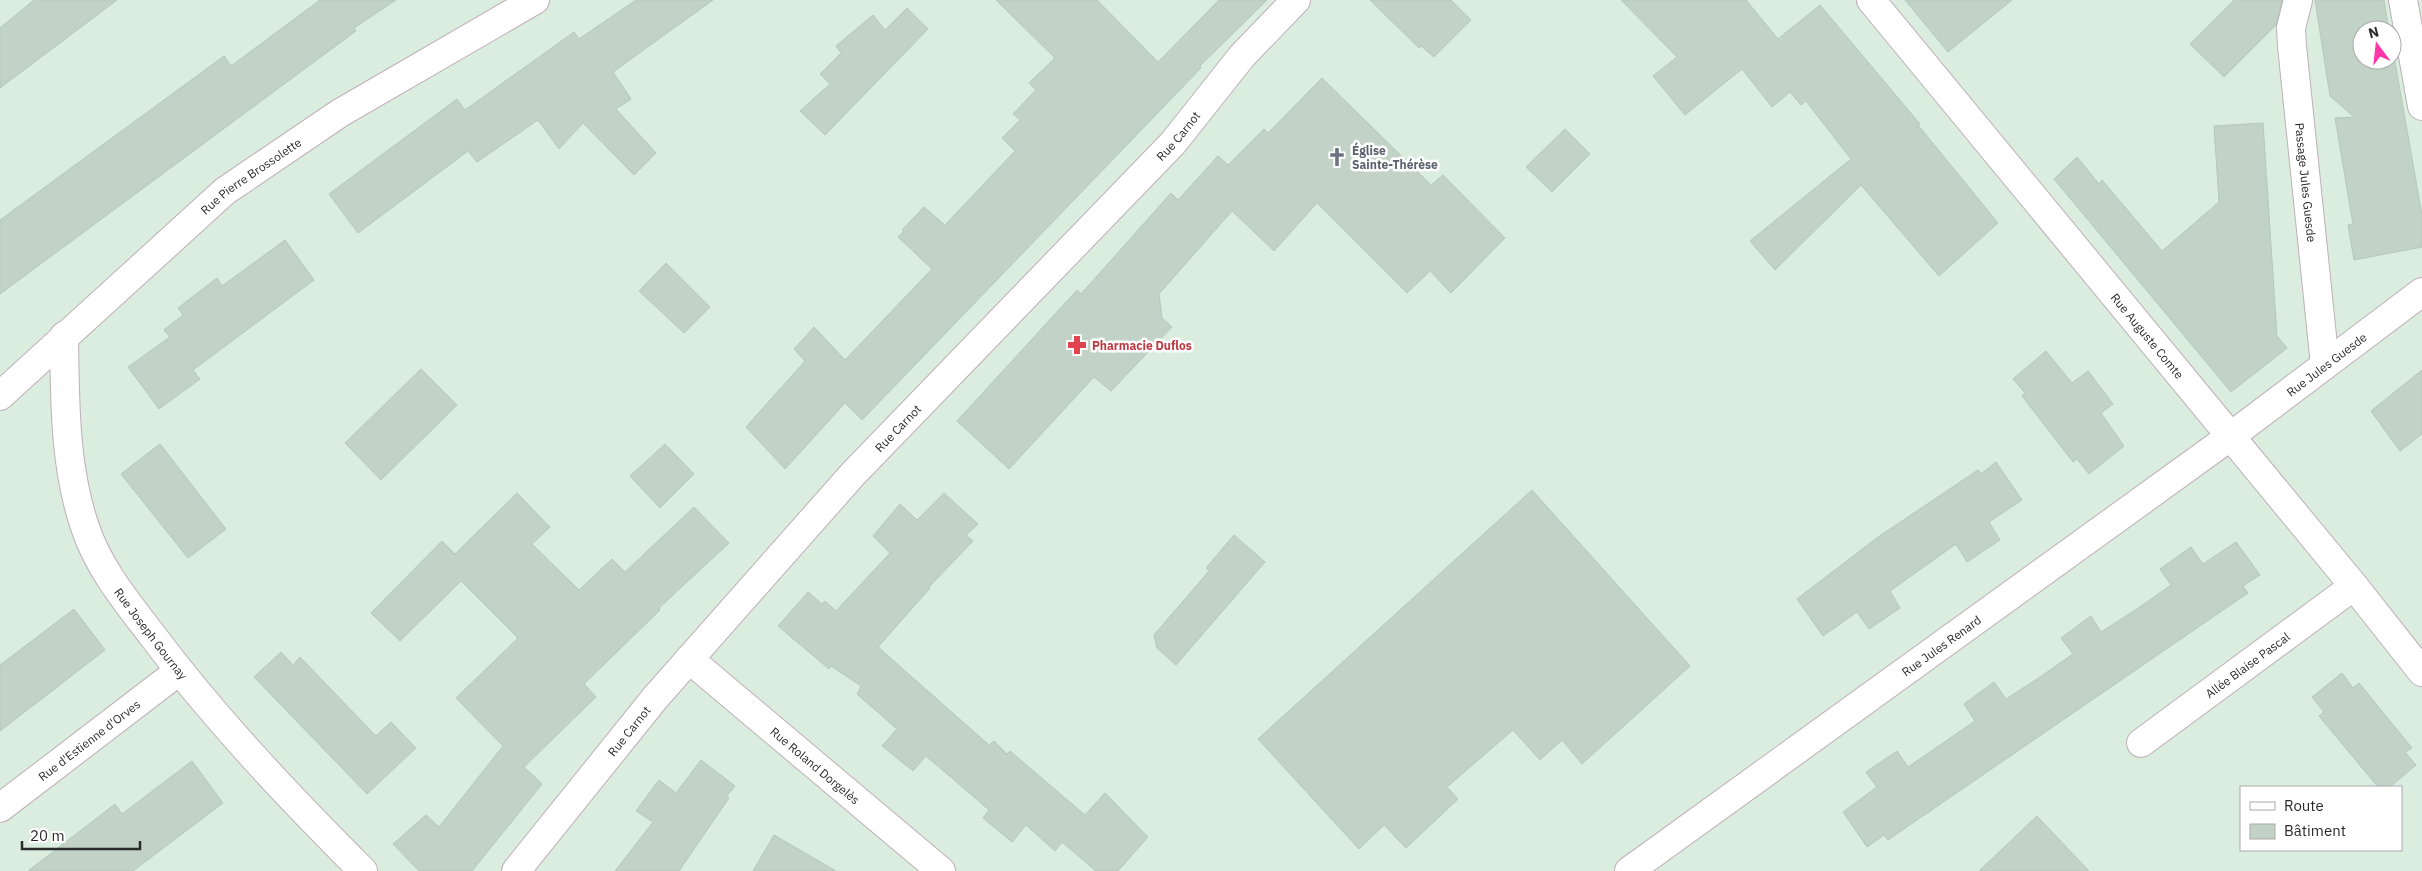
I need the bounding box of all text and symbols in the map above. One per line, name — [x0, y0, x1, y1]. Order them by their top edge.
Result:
north arrow — [2352, 20, 2402, 70]
text: N — [2366, 22, 2381, 42]
street label: Rue Carnot — [1153, 108, 1203, 164]
street label: Passage Jules Guesde — [2292, 122, 2320, 243]
street label: Rue Pierre Brossolette — [197, 134, 304, 217]
place label: Église Sainte-Thérèse — [1352, 142, 1438, 172]
church icon: Église Sainte-Thérèse — [1326, 146, 1348, 168]
street label: Rue Auguste Comte — [2108, 290, 2188, 382]
street label: Rue Jules Guesde — [2283, 329, 2370, 399]
pharmacy icon: Pharmacie Duflos — [1066, 334, 1088, 356]
place label: Pharmacie Duflos — [1092, 338, 1192, 353]
street label: Rue Carnot — [871, 401, 924, 455]
street label: Rue Joseph Gournay — [111, 585, 191, 682]
street label: Rue Jules Renard — [1899, 612, 1984, 679]
street label: Allée Blaise Pascal — [2202, 629, 2292, 701]
street label: Rue d'Estienne d'Orves — [35, 696, 143, 784]
street label: Rue Carnot — [604, 703, 653, 759]
street label: Rue Roland Dorgelès — [768, 723, 863, 807]
legend — [2240, 786, 2402, 851]
text: Route — [2284, 796, 2324, 815]
scale bar — [22, 818, 140, 850]
text: Bâtiment — [2284, 821, 2346, 840]
text: 20 m — [30, 826, 65, 845]

